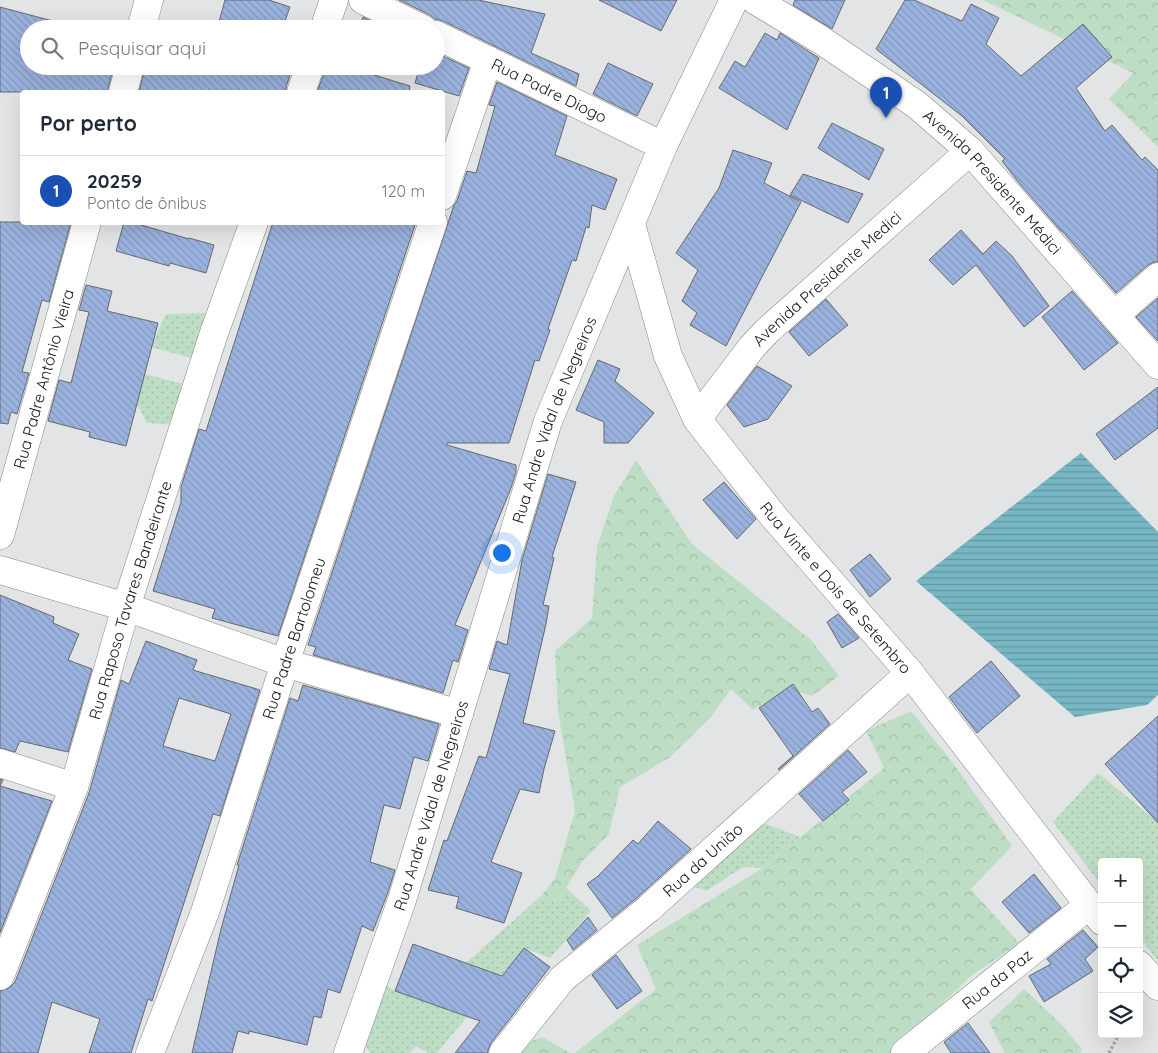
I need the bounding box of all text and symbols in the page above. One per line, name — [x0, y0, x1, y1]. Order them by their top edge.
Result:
search box — [20, 20, 445, 75]
icon: search — [38, 34, 66, 62]
text: Pesquisar aqui — [78, 36, 206, 60]
street label: Rua Padre Diogo — [488, 54, 610, 127]
pin: 1 — [870, 77, 902, 118]
street label: Avenida Presidente Médici — [919, 105, 1066, 258]
text: Por perto — [40, 110, 137, 136]
text: 20259 — [87, 169, 142, 193]
text: 1 — [53, 181, 59, 201]
text: 120 m — [382, 181, 425, 201]
text: Ponto de ônibus — [87, 193, 206, 213]
street label: Avenida Presidente Medici — [748, 207, 905, 350]
street label: Rua Padre Antônio Vieira — [9, 287, 78, 471]
street label: Rua Andre Vidal de Negreiros — [507, 313, 601, 526]
street label: Rua Raposo Tavares Bandeirante — [84, 478, 176, 722]
street label: Rua Vinte e Dois de Setembro — [756, 498, 916, 678]
your location — [489, 540, 515, 566]
street label: Rua Padre Bartolomeu — [258, 555, 330, 722]
street label: Rua Andre Vidal de Negreiros — [389, 698, 472, 913]
street label: Rua da União — [658, 819, 747, 901]
map controls — [1098, 858, 1143, 1038]
button: + — [1098, 858, 1143, 903]
button: − — [1098, 903, 1143, 948]
street label: Rua da Paz — [958, 945, 1036, 1013]
button: locate — [1098, 948, 1143, 993]
button: layers — [1098, 993, 1143, 1038]

